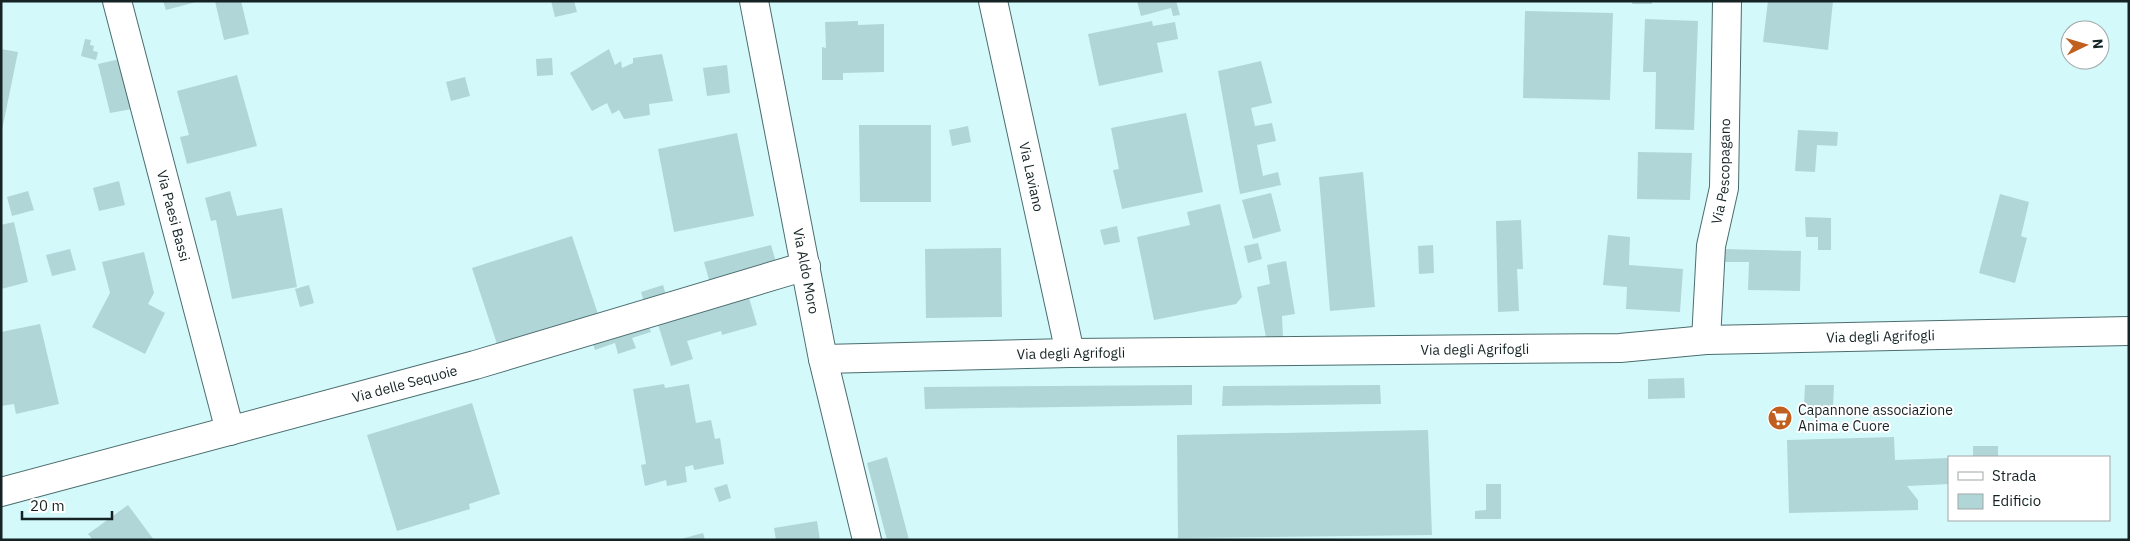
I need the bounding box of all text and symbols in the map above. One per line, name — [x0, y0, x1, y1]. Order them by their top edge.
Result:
north arrow — [2060, 20, 2110, 70]
text: N — [2089, 38, 2107, 50]
street label: Via Pescopagano — [1707, 118, 1734, 226]
street label: Via Laviano — [1015, 140, 1048, 214]
street label: Via Paesi Bassi — [153, 168, 194, 263]
street label: Via Aldo Moro — [789, 227, 823, 316]
street label: Via degli Agrifogli — [1826, 326, 1935, 346]
street label: Via degli Agrifogli — [1420, 340, 1529, 359]
street label: Via degli Agrifogli — [1016, 343, 1125, 363]
street label: Via delle Sequoie — [350, 361, 460, 407]
place label: Capannone associazione Anima e Cuore — [1798, 401, 1953, 435]
supermarket icon: Capannone associazione Anima e Cuore — [1767, 405, 1793, 431]
legend — [1948, 456, 2110, 521]
text: Strada — [1992, 466, 2036, 485]
scale bar — [22, 488, 112, 520]
text: Edificio — [1992, 491, 2041, 510]
text: 20 m — [30, 496, 65, 515]

